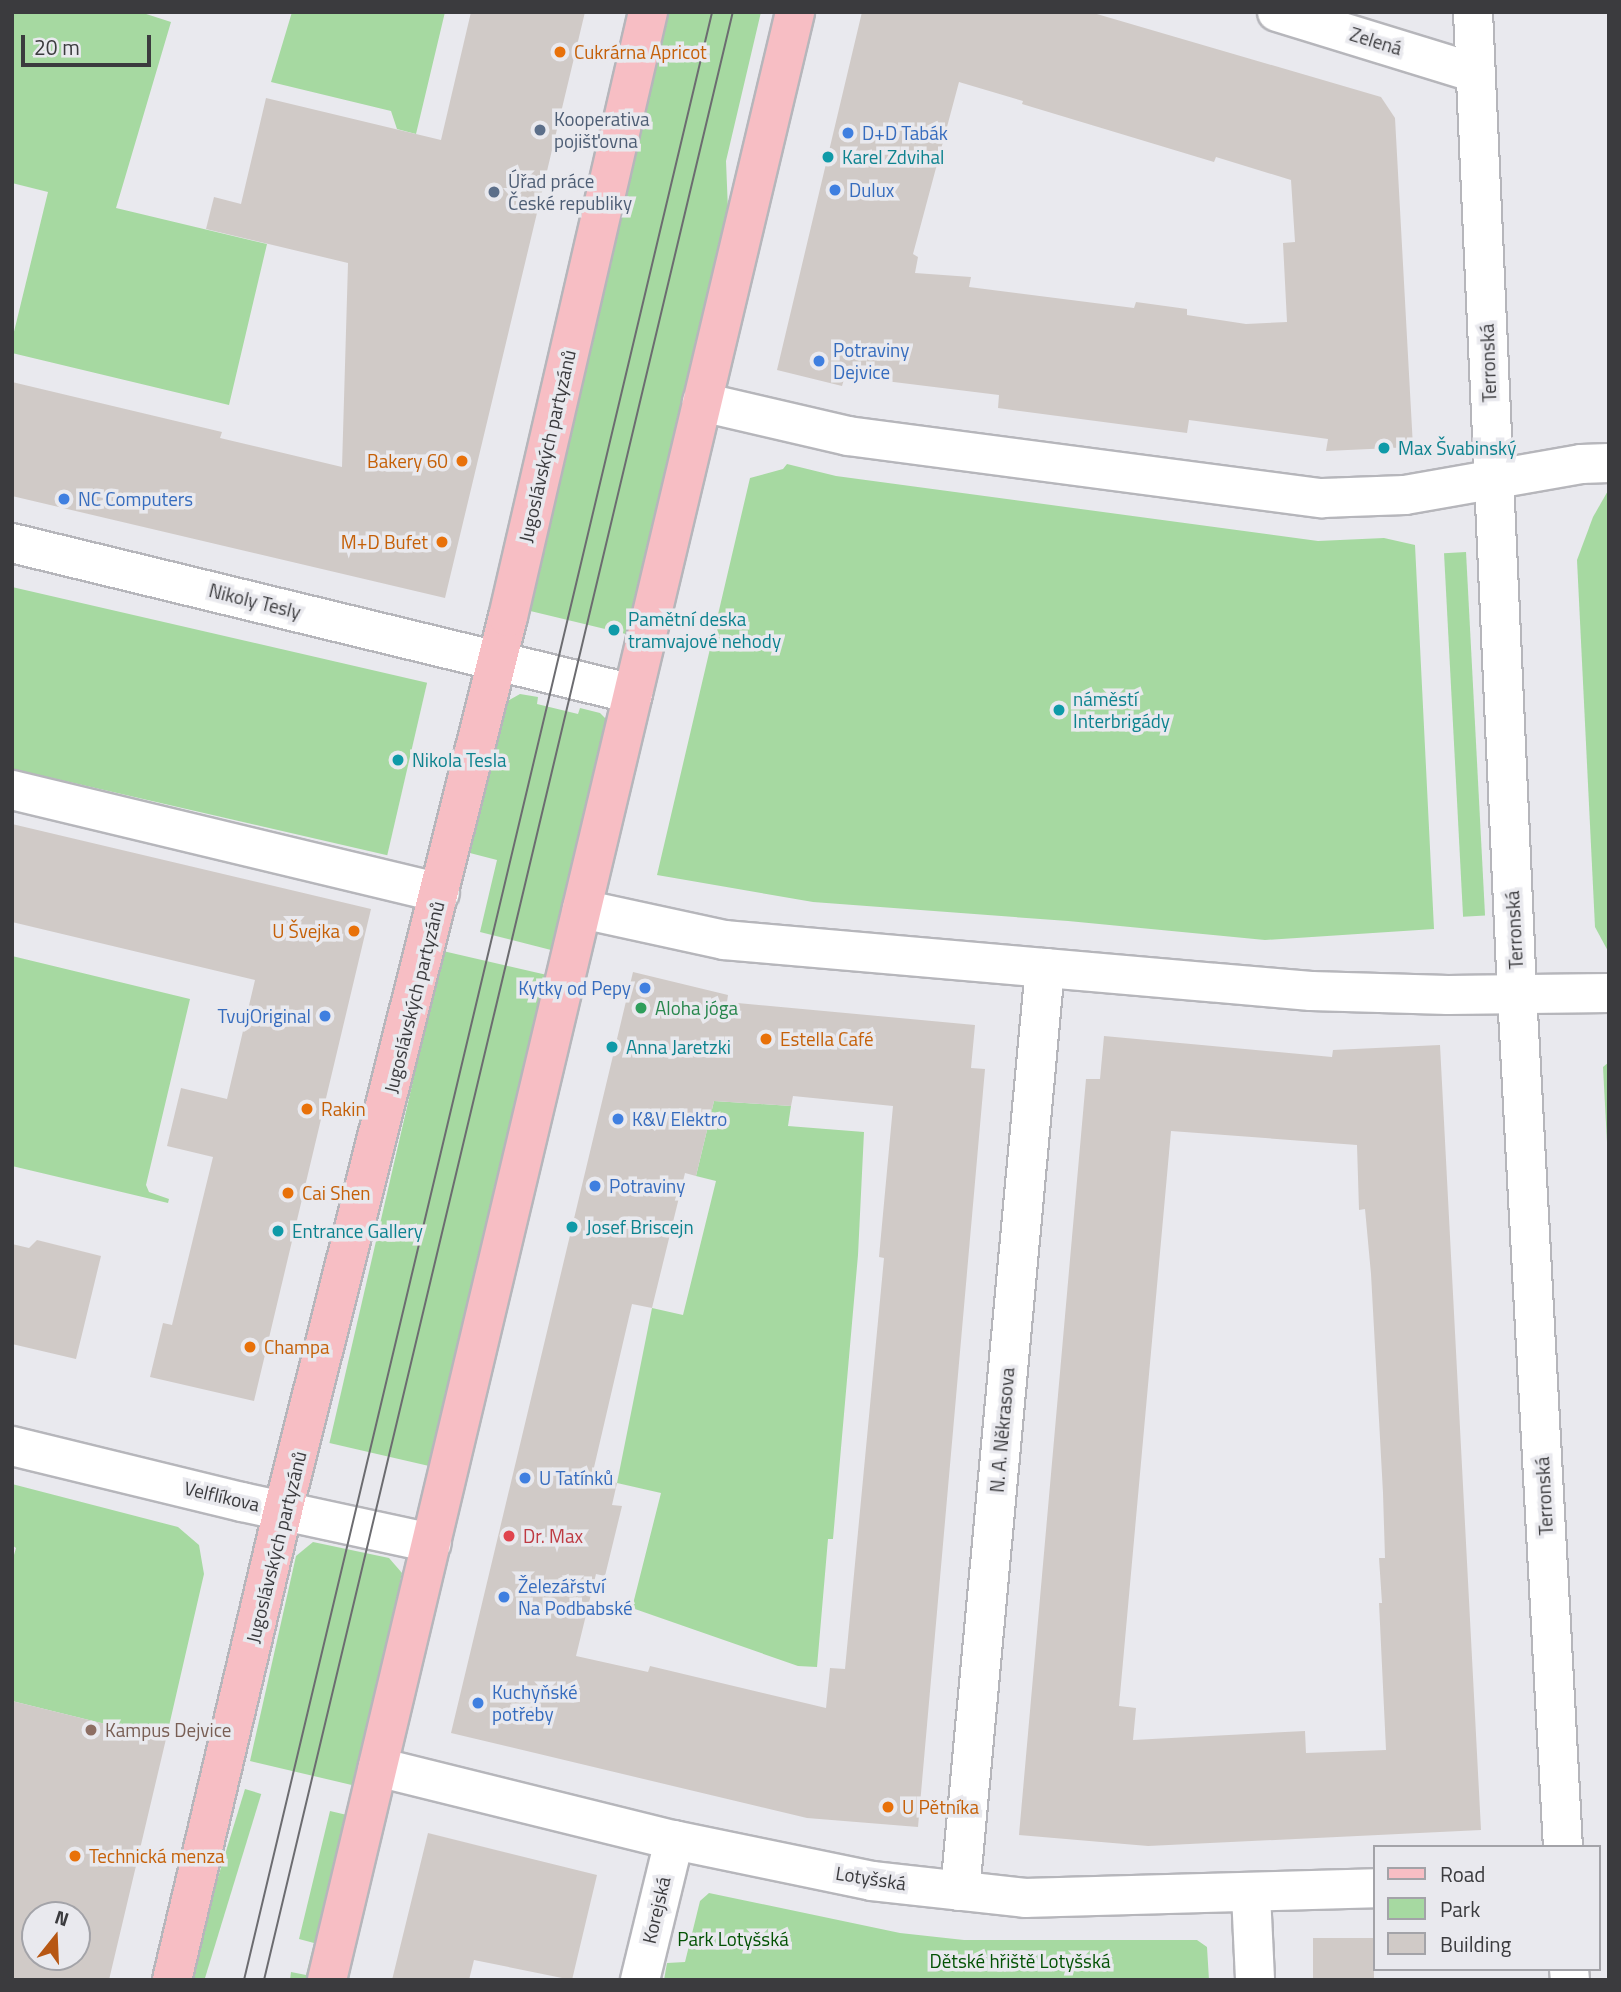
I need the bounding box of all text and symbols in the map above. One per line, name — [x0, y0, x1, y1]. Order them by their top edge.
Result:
scale bar — [24, 21, 154, 65]
street label: Zelená — [1347, 22, 1405, 60]
text: 20 m — [34, 31, 80, 63]
place label: Cukrárna Apricot — [574, 41, 707, 63]
marker: Cukrárna Apricot — [552, 44, 568, 60]
place label: Kooperativa pojišťovna — [554, 108, 650, 152]
marker: Kooperativa pojišťovna — [532, 122, 548, 138]
place label: D+D Tabák — [862, 122, 948, 144]
marker: D+D Tabák — [840, 125, 856, 141]
place label: Karel Zdvihal — [842, 146, 944, 168]
marker: Karel Zdvihal — [820, 149, 836, 165]
place label: Úřad práce České republiky — [508, 170, 632, 214]
place label: Dulux — [849, 179, 894, 201]
marker: Dulux — [827, 182, 843, 198]
marker: Úřad práce České republiky — [486, 184, 502, 200]
street label: Terronská — [1475, 323, 1501, 403]
place label: Potraviny Dejvice — [833, 339, 909, 383]
street label: Jugoslávských partyzánů — [514, 347, 580, 545]
marker: Potraviny Dejvice — [811, 353, 827, 369]
place label: Max Švabinský — [1398, 437, 1516, 459]
marker: Max Švabinský — [1376, 440, 1392, 456]
place label: Bakery 60 — [367, 450, 448, 472]
marker: Bakery 60 — [454, 453, 470, 469]
place label: NC Computers — [78, 488, 193, 510]
marker: NC Computers — [56, 491, 72, 507]
place label: M+D Bufet — [341, 531, 428, 553]
marker: M+D Bufet — [434, 534, 450, 550]
street label: Nikoly Tesly — [207, 579, 303, 623]
place label: Pamětní deska tramvajové nehody — [628, 608, 781, 652]
marker: Pamětní deska tramvajové nehody — [606, 622, 622, 638]
place label: náměstí Interbrigády — [1073, 688, 1170, 732]
marker: náměstí Interbrigády — [1051, 702, 1067, 718]
place label: Nikola Tesla — [412, 749, 507, 771]
marker: Nikola Tesla — [390, 752, 406, 768]
street label: Terronská — [1501, 890, 1527, 970]
street label: Jugoslávských partyzánů — [379, 899, 449, 1095]
place label: U Švejka — [272, 920, 340, 942]
marker: U Švejka — [346, 923, 362, 939]
place label: Kytky od Pepy — [518, 977, 631, 999]
marker: Kytky od Pepy — [637, 980, 653, 996]
place label: Aloha jóga — [655, 997, 738, 1019]
marker: Aloha jóga — [633, 1000, 649, 1016]
place label: TvujOriginal — [218, 1005, 311, 1027]
marker: TvujOriginal — [317, 1008, 333, 1024]
place label: Estella Café — [780, 1028, 874, 1050]
marker: Estella Café — [758, 1031, 774, 1047]
place label: Anna Jaretzki — [626, 1036, 731, 1058]
marker: Anna Jaretzki — [604, 1039, 620, 1055]
place label: Rakin — [321, 1098, 366, 1120]
marker: Rakin — [299, 1101, 315, 1117]
place label: K&V Elektro — [632, 1108, 727, 1130]
marker: K&V Elektro — [610, 1111, 626, 1127]
place label: Potraviny — [609, 1175, 685, 1197]
marker: Potraviny — [587, 1178, 603, 1194]
place label: Cai Shen — [302, 1182, 370, 1204]
marker: Cai Shen — [280, 1185, 296, 1201]
place label: Josef Briscejn — [586, 1216, 694, 1238]
marker: Josef Briscejn — [564, 1219, 580, 1235]
place label: Entrance Gallery — [292, 1220, 423, 1242]
marker: Entrance Gallery — [270, 1223, 286, 1239]
place label: Champa — [264, 1336, 329, 1358]
marker: Champa — [242, 1339, 258, 1355]
street label: N. A. Někrasova — [985, 1367, 1019, 1493]
street label: Jugoslávských partyzánů — [241, 1449, 311, 1645]
street label: Terronská — [1531, 1456, 1557, 1536]
place label: U Tatínků — [539, 1467, 613, 1489]
marker: U Tatínků — [517, 1470, 533, 1486]
street label: Velflíkova — [182, 1476, 262, 1516]
place label: Dr. Max — [523, 1525, 583, 1547]
marker: Dr. Max — [501, 1528, 517, 1544]
place label: Železářství Na Podbabské — [518, 1575, 633, 1619]
marker: Železářství Na Podbabské — [496, 1589, 512, 1605]
place label: Kuchyňské potřeby — [492, 1681, 578, 1725]
marker: Kuchyňské potřeby — [470, 1695, 486, 1711]
place label: Kampus Dejvice — [105, 1719, 231, 1741]
marker: Kampus Dejvice — [83, 1722, 99, 1738]
place label: U Pětníka — [902, 1796, 979, 1818]
marker: U Pětníka — [880, 1799, 896, 1815]
place label: Technická menza — [89, 1845, 225, 1867]
legend — [1372, 1845, 1600, 1971]
marker: Technická menza — [67, 1848, 83, 1864]
text: Road — [1440, 1858, 1485, 1890]
street label: Lotyšská — [834, 1861, 908, 1895]
street label: Korejská — [637, 1874, 675, 1946]
text: Park — [1440, 1893, 1480, 1925]
north arrow — [21, 1901, 91, 1971]
text: N — [51, 1902, 73, 1933]
park label: Park Lotyšská — [677, 1928, 789, 1950]
text: Building — [1440, 1928, 1511, 1960]
park label: Dětské hřiště Lotyšská — [929, 1950, 1111, 1972]

